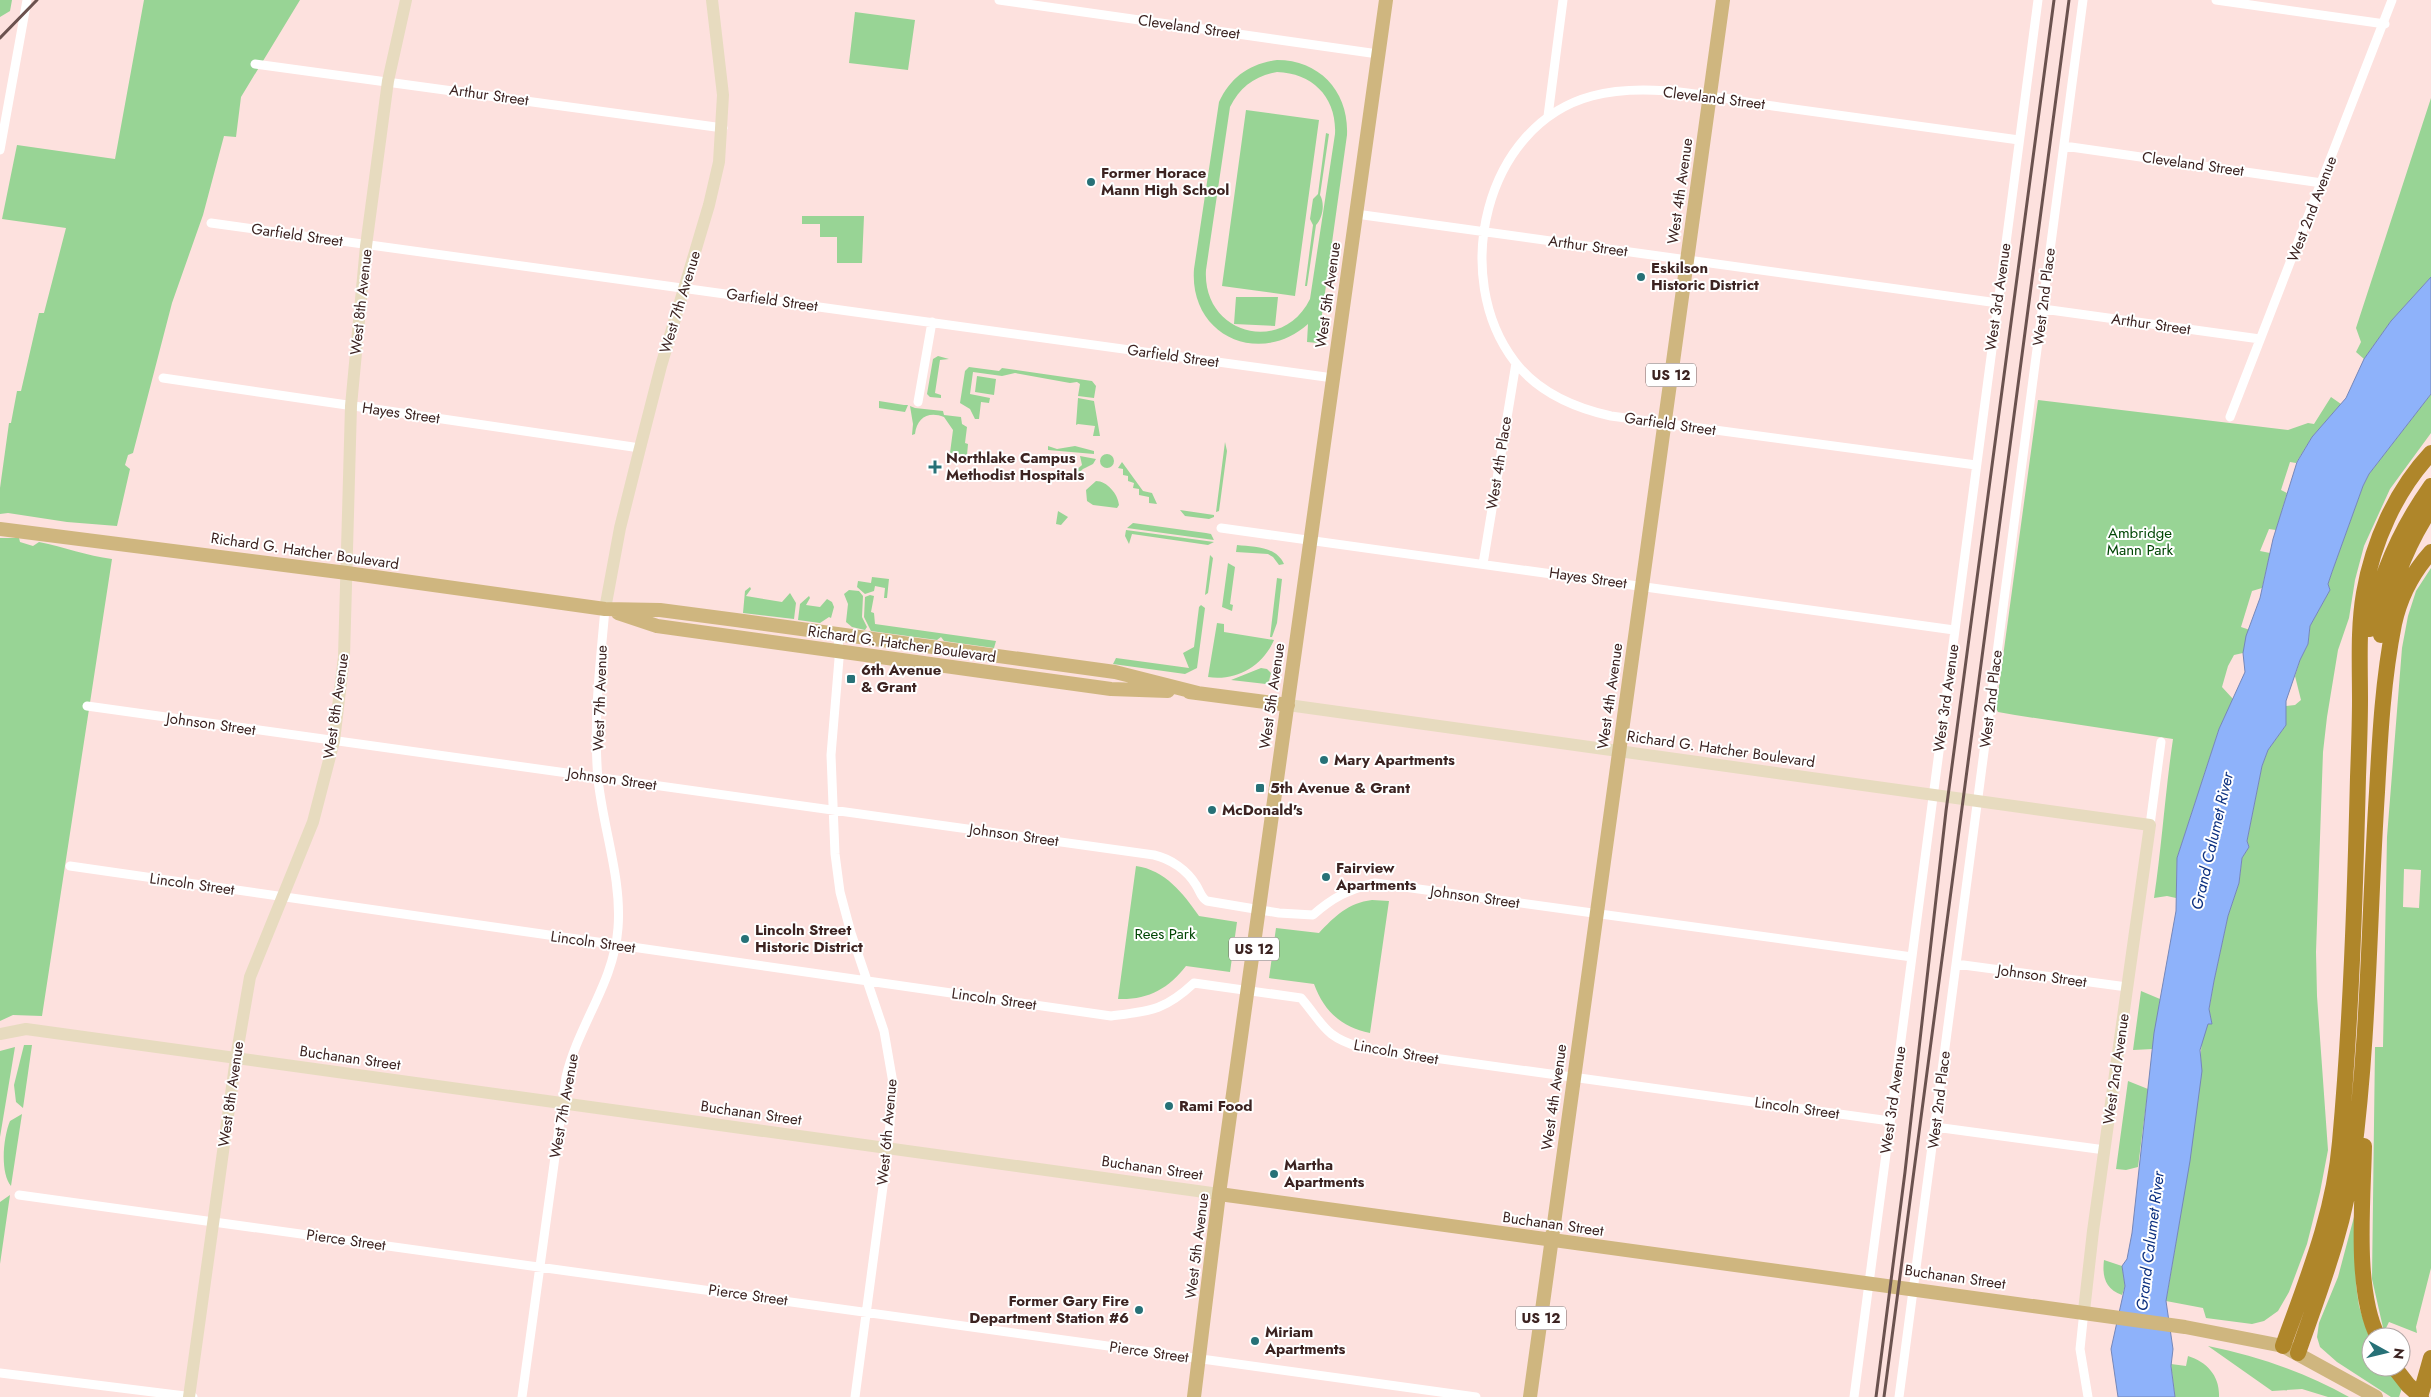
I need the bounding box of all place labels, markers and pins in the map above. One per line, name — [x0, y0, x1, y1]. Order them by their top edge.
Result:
place label: Former Horace Mann High School — [1101, 162, 1229, 201]
marker: Former Horace Mann High School — [1085, 176, 1097, 188]
place label: Eskilson Historic District — [1651, 257, 1759, 296]
marker: Eskilson Historic District — [1635, 271, 1647, 283]
place label: Northlake Campus Methodist Hospitals — [946, 447, 1084, 486]
marker: Northlake Campus Methodist Hospitals — [928, 460, 942, 474]
place label: 6th Avenue & Grant — [861, 659, 942, 698]
marker: 6th Avenue & Grant — [845, 673, 857, 685]
place label: Mary Apartments — [1334, 749, 1455, 771]
marker: Mary Apartments — [1318, 754, 1330, 766]
place label: 5th Avenue & Grant — [1270, 777, 1410, 799]
marker: 5th Avenue & Grant — [1254, 782, 1266, 794]
place label: McDonald's — [1222, 799, 1303, 821]
marker: McDonald's — [1206, 804, 1218, 816]
place label: Fairview Apartments — [1335, 857, 1417, 896]
marker: Fairview Apartments — [1320, 871, 1332, 883]
place label: Lincoln Street Historic District — [755, 919, 863, 958]
marker: Lincoln Street Historic District — [739, 933, 751, 945]
place label: Rami Food — [1179, 1095, 1253, 1117]
marker: Rami Food — [1163, 1100, 1175, 1112]
place label: Martha Apartments — [1283, 1154, 1365, 1193]
marker: Martha Apartments — [1268, 1168, 1280, 1180]
place label: Former Gary Fire Department Station #6 — [969, 1290, 1129, 1329]
marker: Former Gary Fire Department Station #6 — [1133, 1304, 1145, 1316]
place label: Miriam Apartments — [1264, 1321, 1346, 1360]
marker: Miriam Apartments — [1249, 1335, 1261, 1347]

